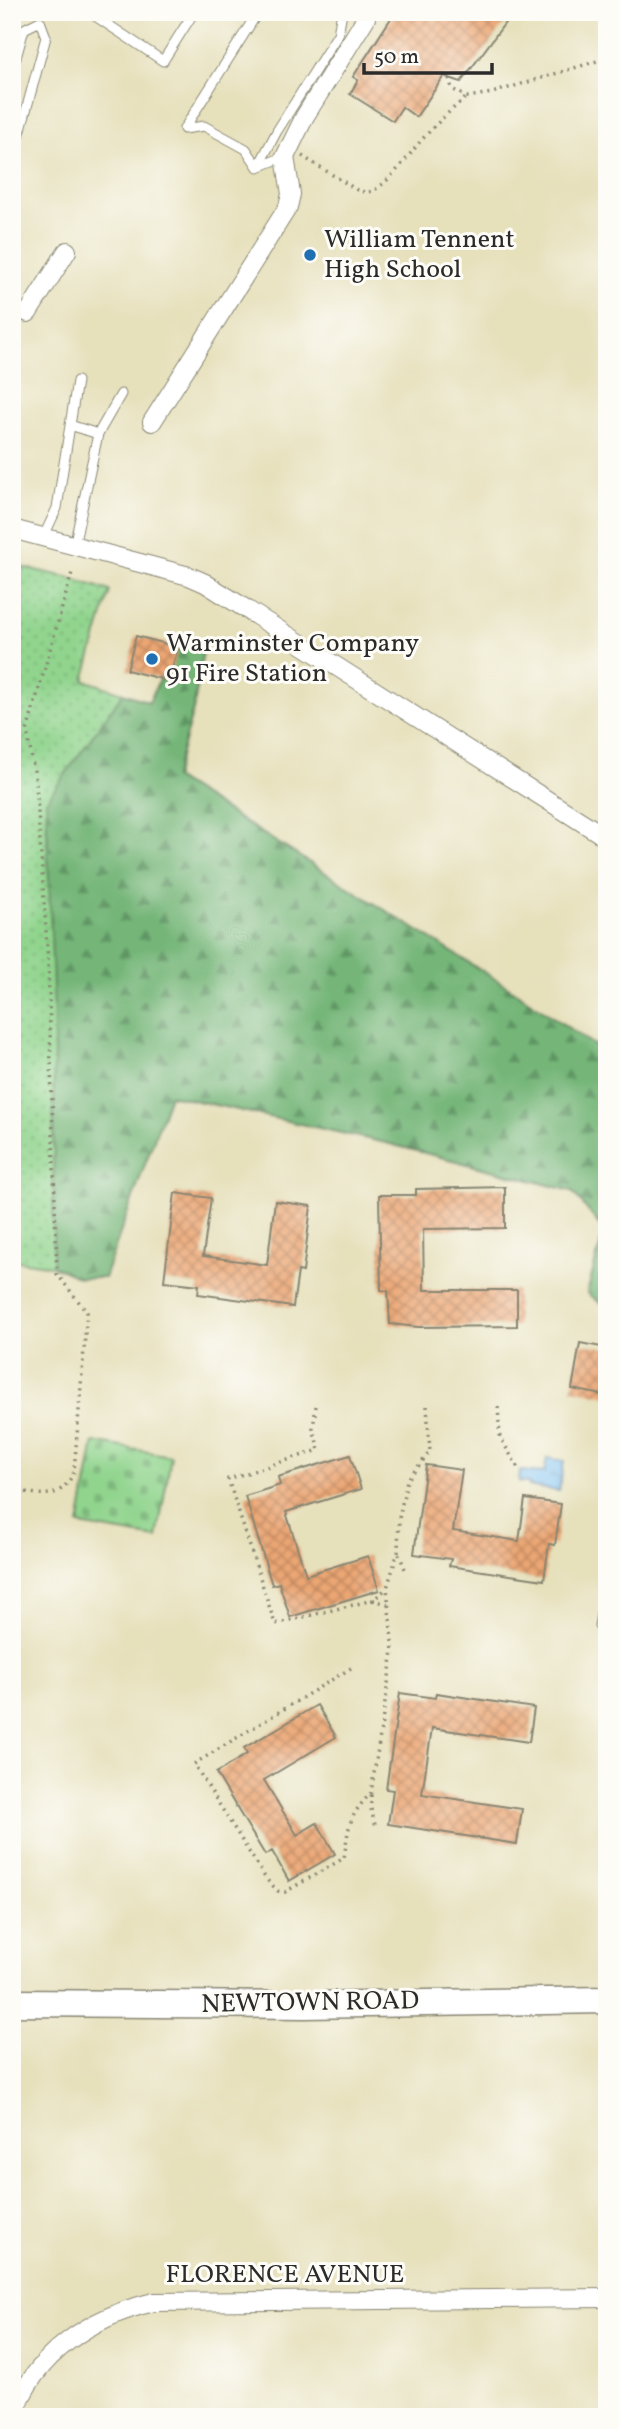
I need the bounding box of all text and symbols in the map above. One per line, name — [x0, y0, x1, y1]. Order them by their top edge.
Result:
scale bar — [364, 32, 491, 76]
text: 50 m — [374, 43, 419, 72]
place label: William Tennent High School — [324, 222, 515, 288]
marker: William Tennent High School — [302, 247, 318, 263]
place label: Warminster Company 91 Fire Station — [166, 626, 419, 692]
marker: Warminster Company 91 Fire Station — [144, 651, 160, 667]
street label: NEWTOWN ROAD — [201, 1983, 419, 2023]
street label: FLORENCE AVENUE — [166, 2257, 405, 2293]

